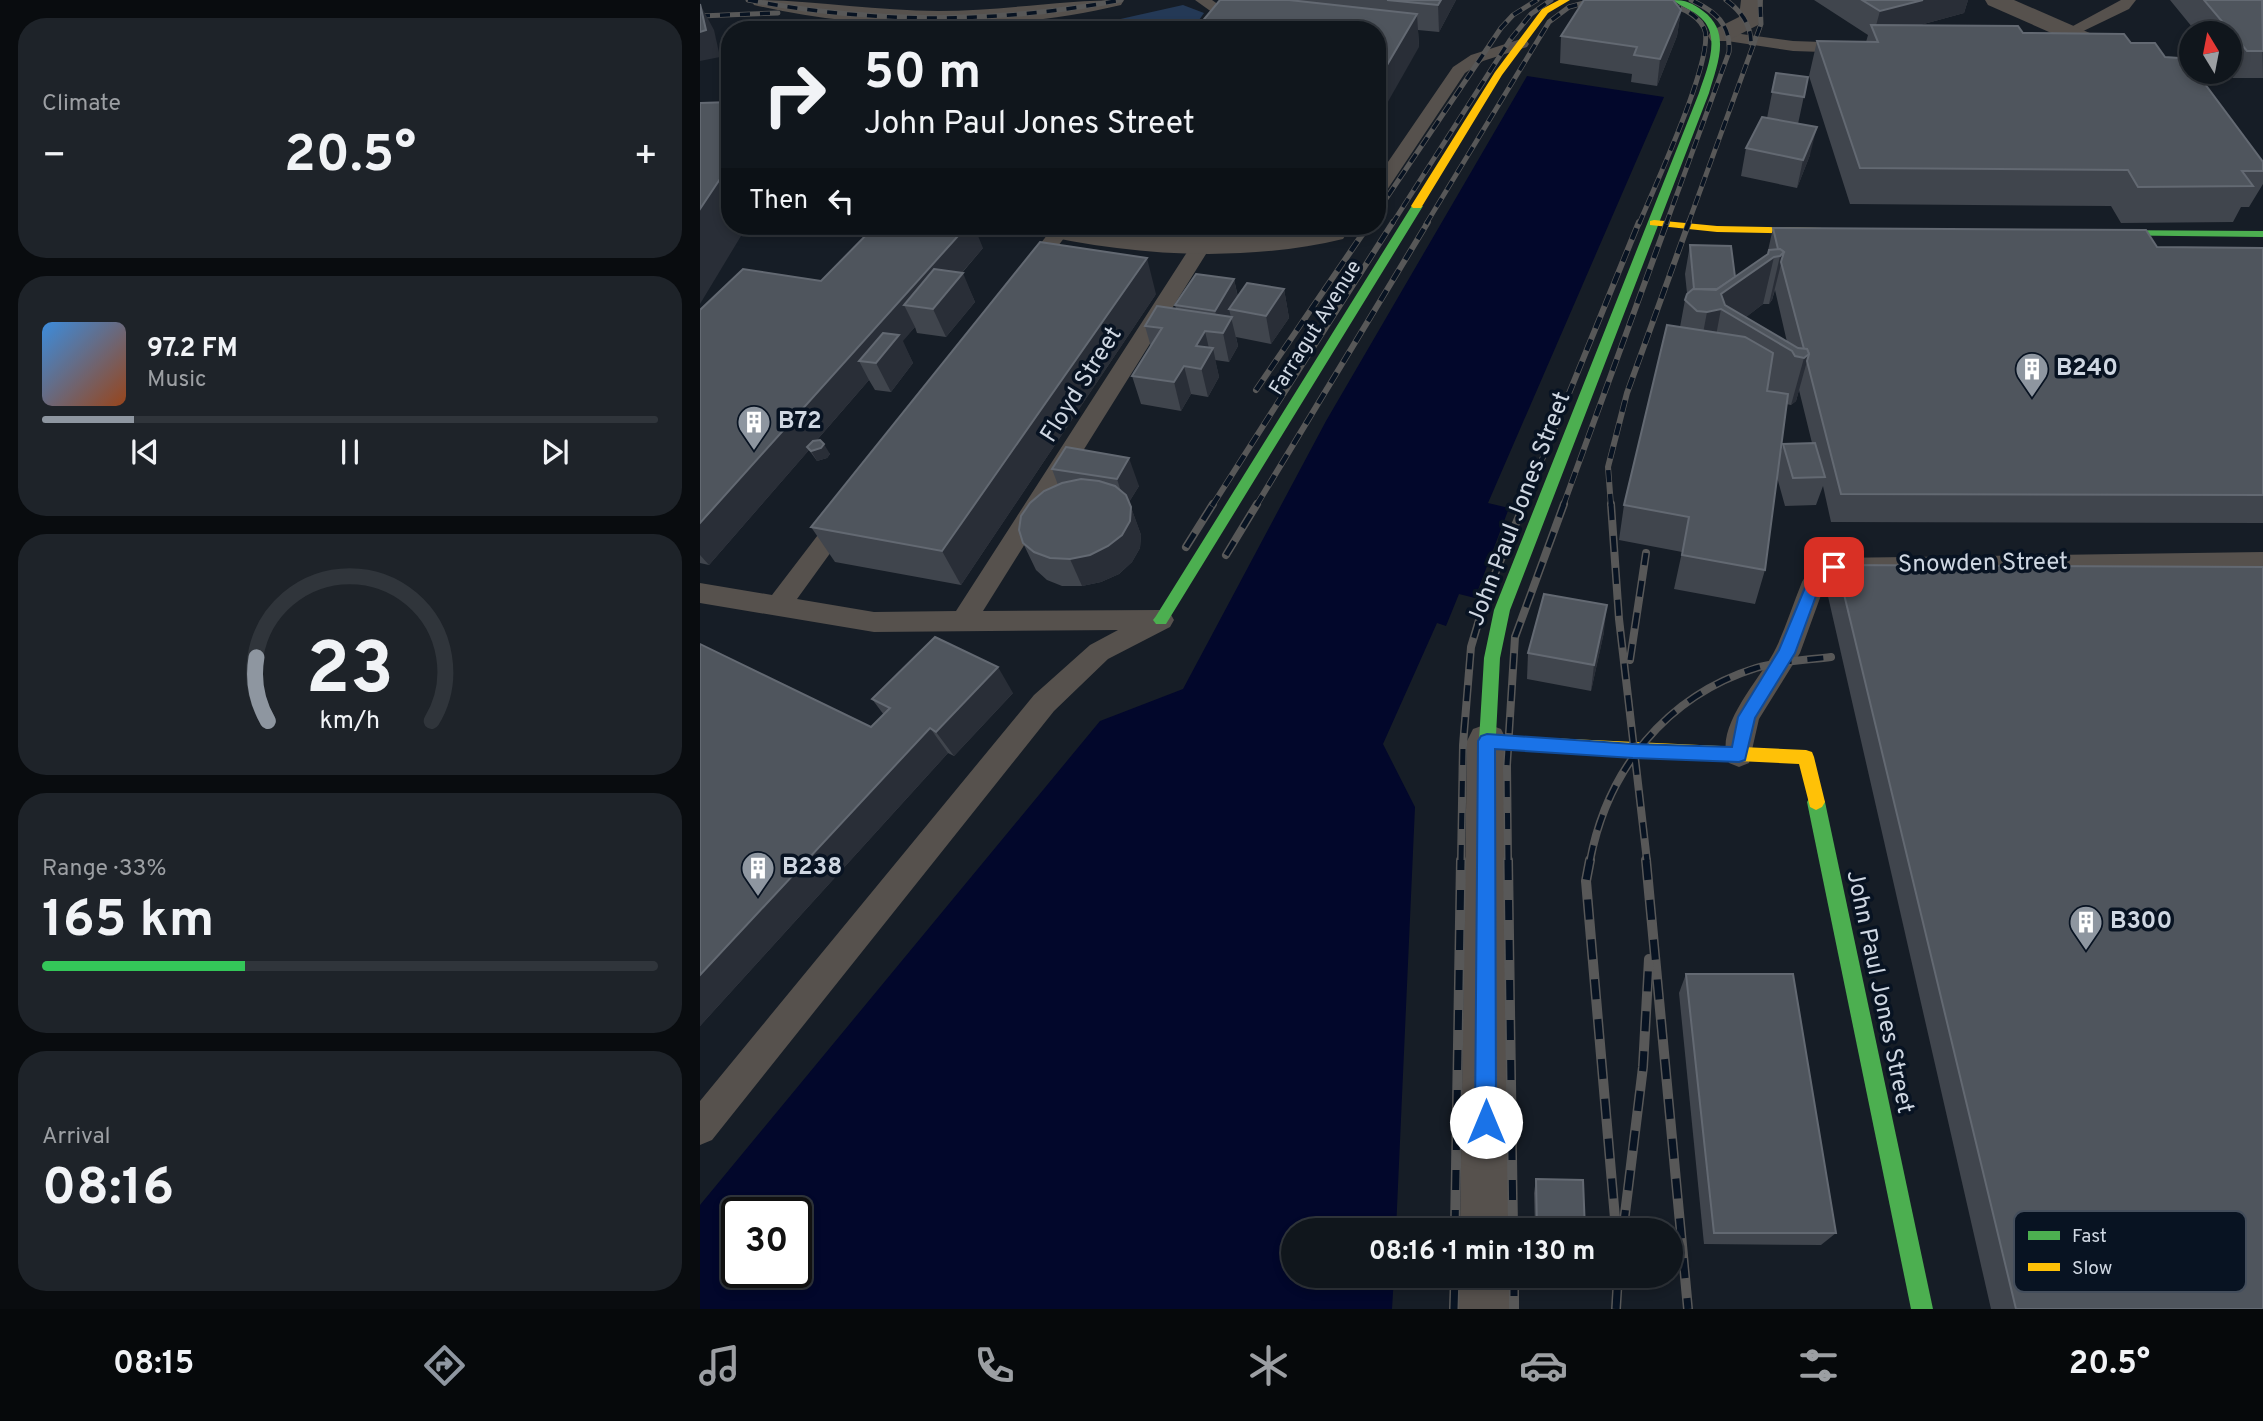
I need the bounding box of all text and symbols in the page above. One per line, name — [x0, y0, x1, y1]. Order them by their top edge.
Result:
north arrow — [2179, 21, 2242, 84]
map controls — [2179, 21, 2242, 84]
text: 50 m — [864, 44, 981, 106]
icon: right — [749, 49, 840, 140]
text: Climate — [42, 90, 121, 119]
text: John Paul Jones Street — [864, 105, 1195, 145]
text: 20.5° — [284, 124, 416, 190]
text: − — [42, 133, 67, 182]
text: + — [633, 133, 658, 182]
icon: left — [822, 182, 860, 220]
text: Then — [749, 185, 808, 218]
street label: Farragut Avenue — [1264, 255, 1368, 401]
street label: Floyd Street — [1035, 322, 1129, 448]
text: 97.2 FM — [147, 333, 238, 366]
building icon: B240 — [2013, 350, 2051, 399]
place label: B240 — [2056, 354, 2118, 384]
text: Music — [147, 366, 207, 395]
street label: John Paul Jones Street — [1462, 388, 1578, 630]
building icon: B72 — [735, 403, 773, 452]
place label: B72 — [778, 407, 822, 437]
icon: previous — [126, 433, 164, 471]
icon: pause — [331, 433, 369, 471]
icon: next — [536, 433, 574, 471]
pin — [1804, 537, 1864, 597]
icon: arrive — [1815, 548, 1853, 586]
street label: Snowden Street — [1898, 548, 2068, 580]
text: 23 — [306, 627, 394, 719]
text: km/h — [320, 705, 380, 737]
building icon: B238 — [739, 849, 777, 898]
place label: B238 — [782, 853, 842, 883]
text: Range · 33% — [42, 855, 166, 884]
street label: John Paul Jones Street — [1839, 868, 1919, 1116]
text: 165 km — [42, 889, 214, 955]
building icon: B300 — [2067, 903, 2105, 952]
place label: B300 — [2110, 907, 2172, 937]
position arrow — [1449, 1085, 1523, 1159]
text: Arrival — [42, 1123, 111, 1152]
text: 08:16 — [42, 1157, 174, 1223]
speed limit sign: 30 — [721, 1197, 812, 1288]
legend — [2014, 1211, 2246, 1292]
text: Fast — [2072, 1225, 2107, 1249]
text: 08:16 · 1 min · 130 m — [1369, 1236, 1595, 1269]
text: Slow — [2072, 1257, 2112, 1281]
icon: directions — [420, 1341, 469, 1390]
icon: music — [695, 1341, 744, 1390]
icon: phone — [970, 1341, 1019, 1390]
icon: climate — [1244, 1341, 1293, 1390]
icon: car — [1519, 1341, 1568, 1390]
icon: filters — [1794, 1341, 1843, 1390]
text: 08:15 — [113, 1345, 194, 1385]
text: 20.5° — [2069, 1345, 2150, 1385]

